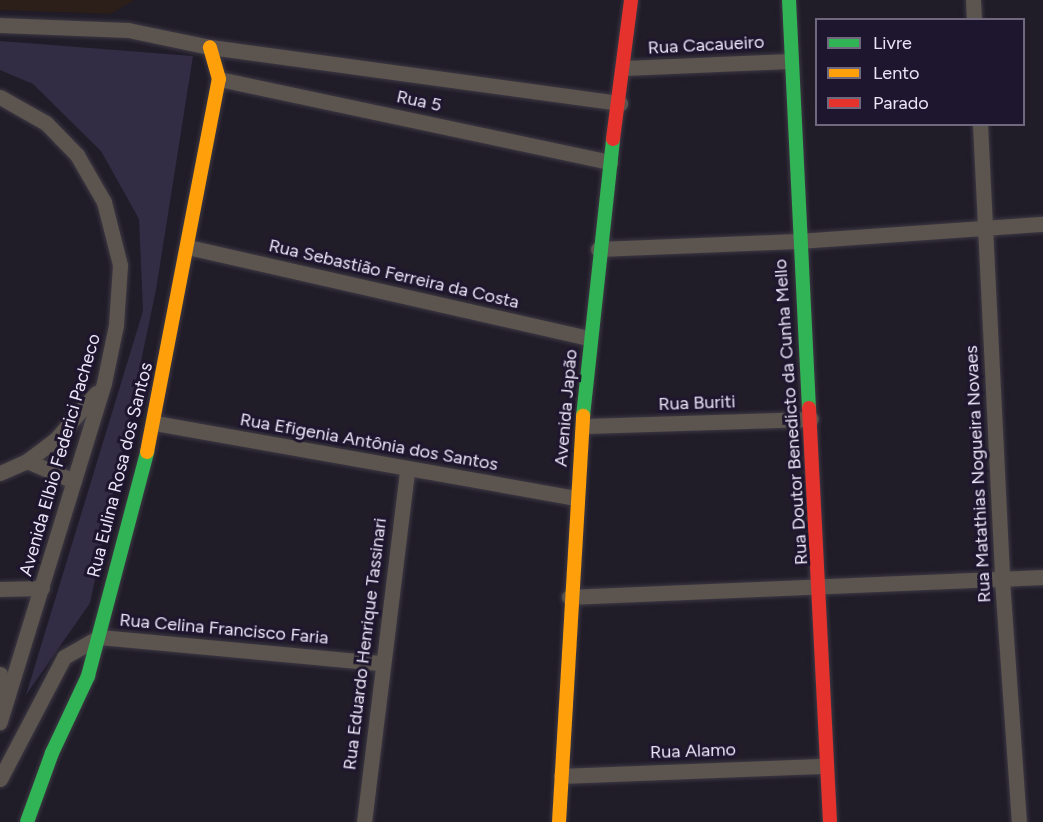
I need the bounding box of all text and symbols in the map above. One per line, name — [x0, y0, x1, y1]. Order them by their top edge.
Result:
legend — [815, 18, 1025, 126]
street label: Rua Cacaueiro — [647, 31, 765, 59]
text: Livre — [873, 32, 912, 54]
text: Lento — [873, 62, 919, 84]
street label: Rua 5 — [395, 86, 443, 116]
text: Parado — [873, 92, 929, 114]
street label: Rua Sebastião Ferreira da Costa — [267, 235, 521, 313]
street label: Rua Doutor Benedicto da Cunha Mello — [770, 258, 812, 566]
street label: Avenida Elbio Federici Pacheco — [15, 331, 105, 579]
street label: Rua Matathias Nogueira Novaes — [960, 345, 996, 603]
street label: Avenida Japão — [550, 348, 582, 468]
street label: Rua Eulina Rosa dos Santos — [83, 360, 157, 580]
street label: Rua Buriti — [658, 391, 736, 415]
street label: Rua Efigenia Antônia dos Santos — [238, 409, 500, 475]
street label: Rua Eduardo Henrique Tassinari — [339, 517, 391, 771]
street label: Rua Celina Francisco Faria — [119, 609, 329, 649]
street label: Rua Alamo — [650, 739, 736, 763]

